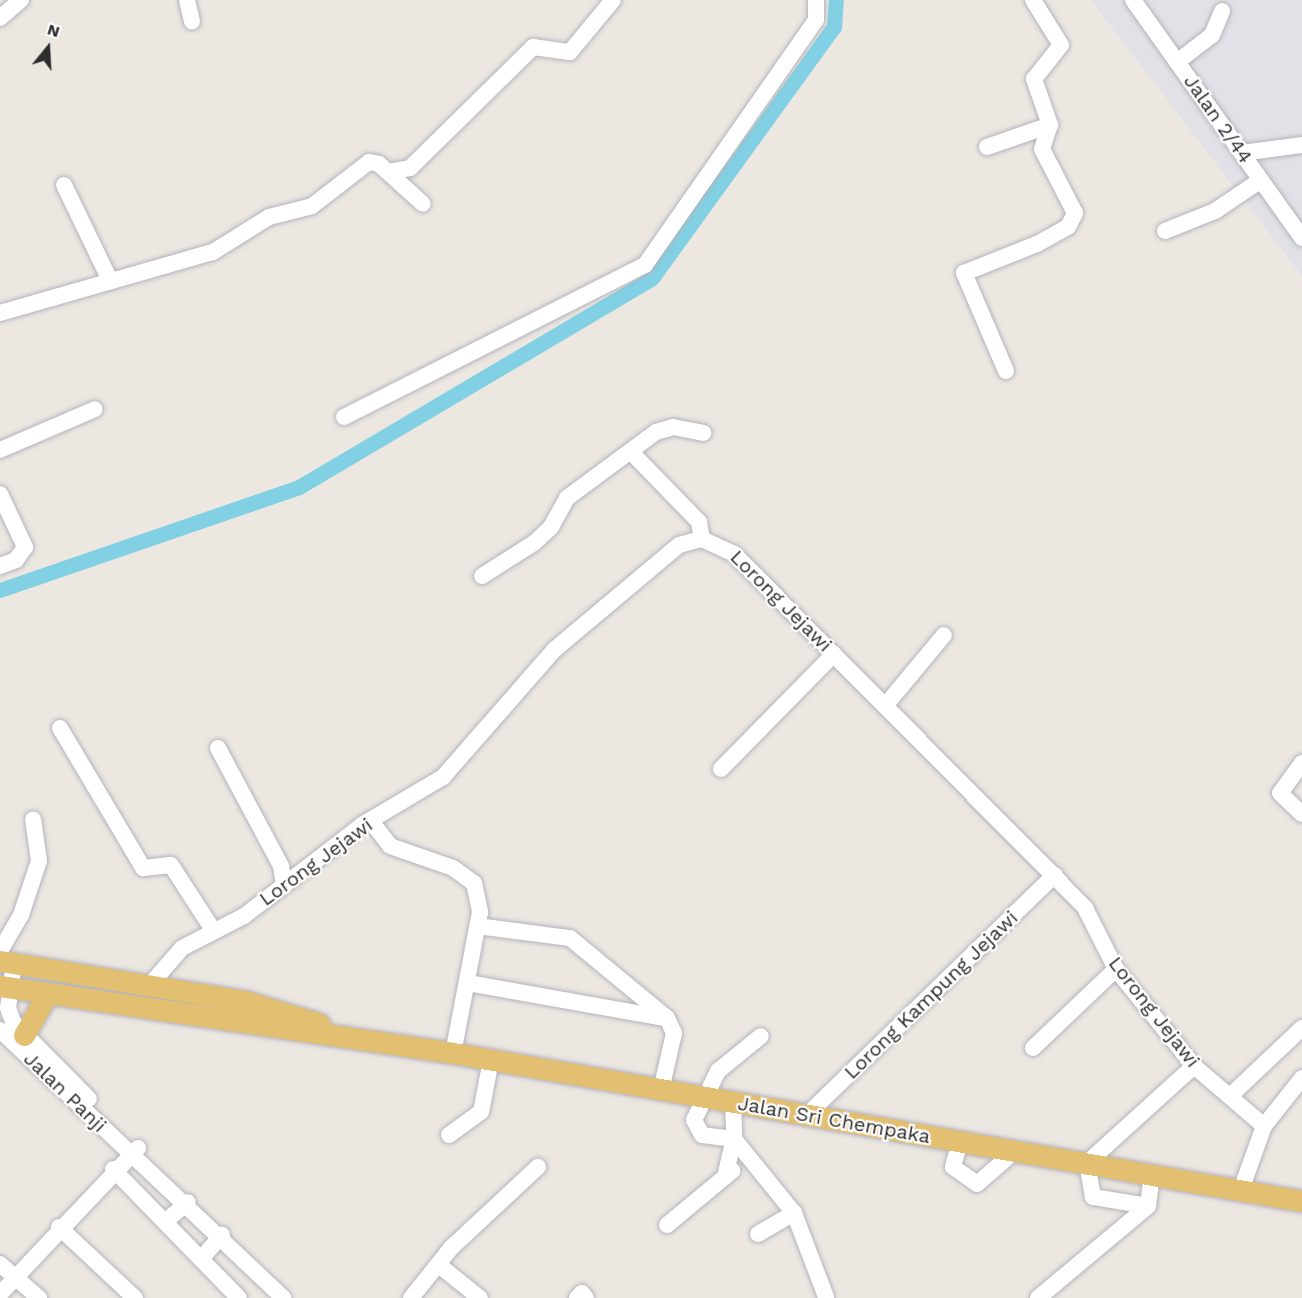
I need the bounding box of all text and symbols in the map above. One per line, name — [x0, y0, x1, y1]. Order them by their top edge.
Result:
north arrow — [18, 18, 78, 78]
text: N — [45, 20, 62, 41]
street label: Jalan 2/44 — [1179, 70, 1257, 168]
street label: Lorong Jejawi — [725, 545, 837, 657]
street label: Lorong Jejawi — [255, 813, 377, 911]
street label: Lorong Kampung Jejawi — [839, 906, 1023, 1084]
street label: Lorong Jejawi — [1103, 952, 1205, 1072]
street label: Jalan Panji — [19, 1047, 111, 1137]
street label: Jalan Sri Chempaka — [736, 1091, 932, 1149]

